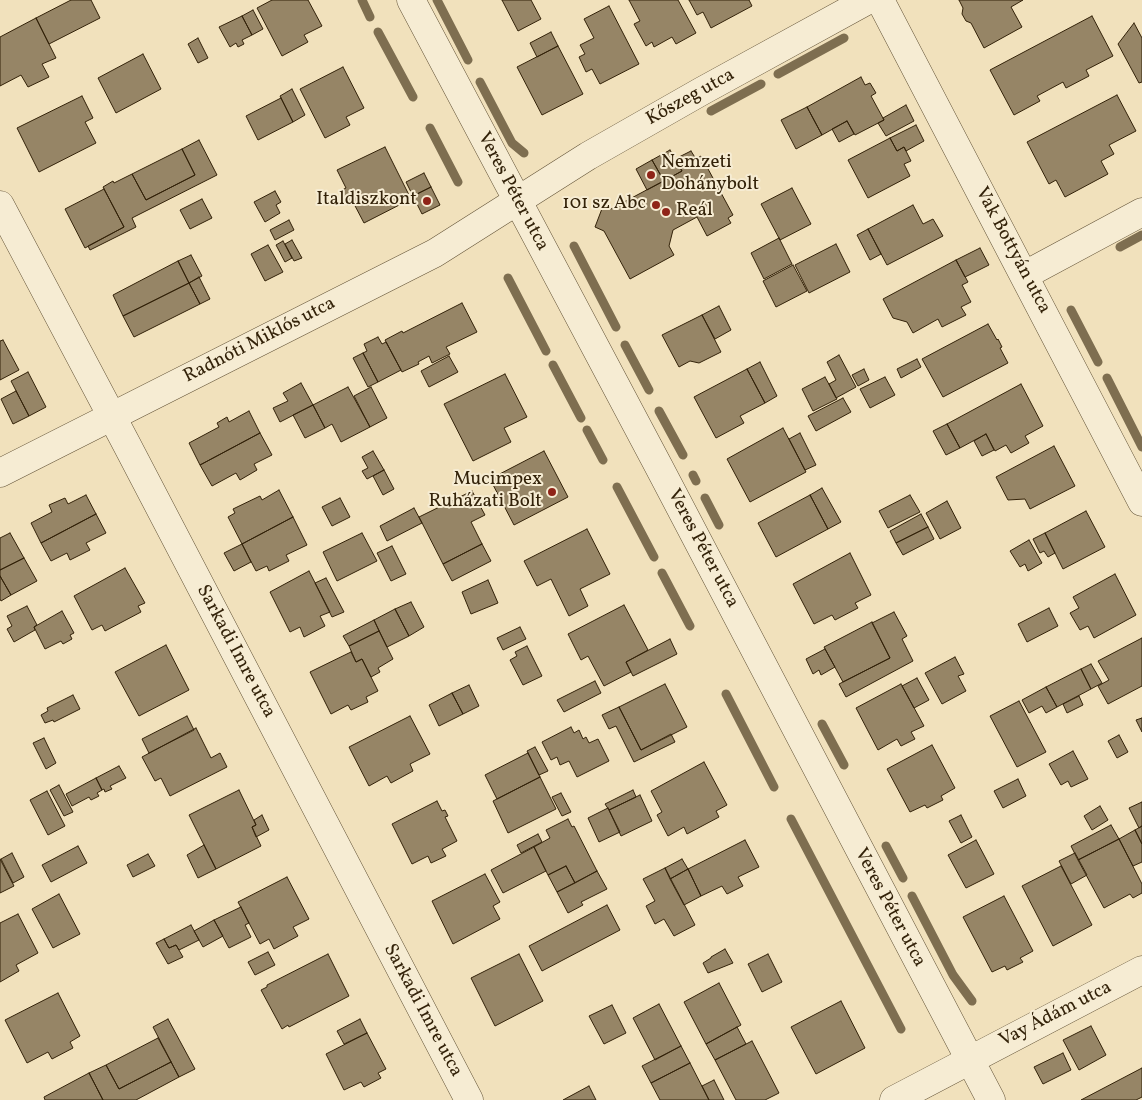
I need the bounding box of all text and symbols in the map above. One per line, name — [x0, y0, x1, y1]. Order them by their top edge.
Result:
street label: Kőszeg utca — [643, 64, 739, 132]
street label: Veres Péter utca — [471, 129, 553, 255]
place label: Nemzeti Dohánybolt — [661, 153, 759, 197]
marker: Nemzeti Dohánybolt — [645, 169, 657, 181]
street label: Vak Bottyán utca — [969, 184, 1055, 318]
place label: Italdiszkont — [316, 190, 417, 212]
place label: 101 sz Abc — [562, 194, 646, 216]
marker: Italdiszkont — [421, 195, 433, 207]
marker: 101 sz Abc — [650, 199, 662, 211]
place label: Reál — [676, 201, 713, 223]
marker: Reál — [660, 206, 672, 218]
street label: Radnóti Miklós utca — [180, 293, 340, 389]
place label: Mucimpex Ruházati Bolt — [429, 470, 542, 514]
marker: Mucimpex Ruházati Bolt — [546, 486, 558, 498]
street label: Veres Péter utca — [661, 486, 743, 612]
street label: Sarkadi Imre utca — [190, 582, 280, 722]
street label: Veres Péter utca — [848, 845, 930, 971]
street label: Sarkadi Imre utca — [377, 941, 467, 1081]
street label: Vay Ádám utca — [996, 977, 1116, 1053]

